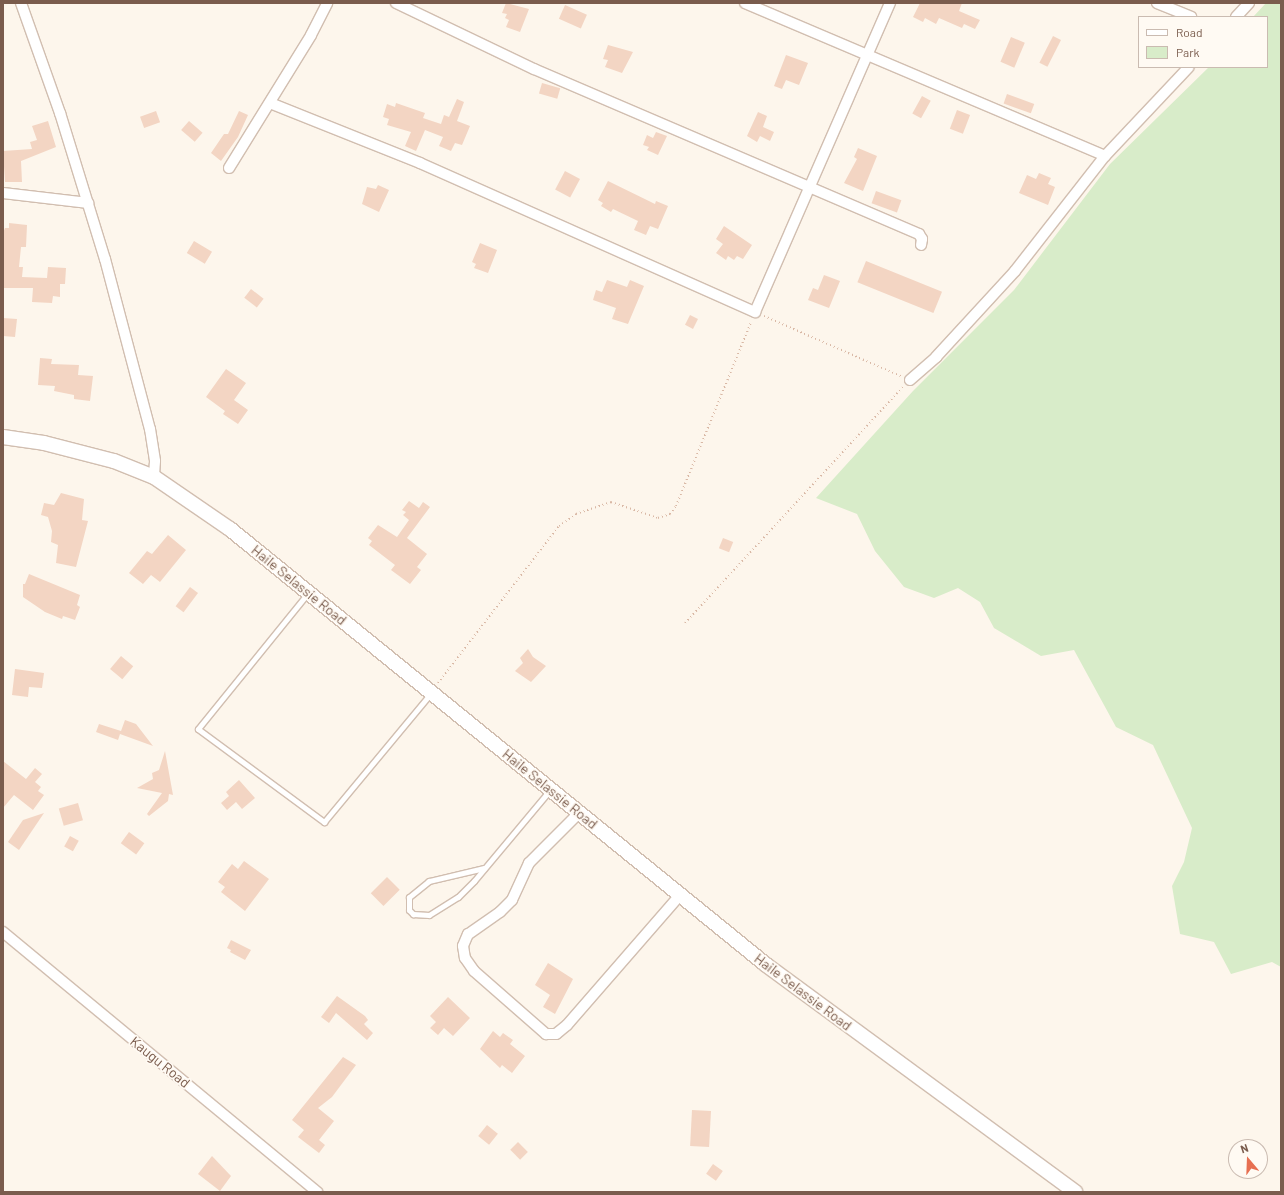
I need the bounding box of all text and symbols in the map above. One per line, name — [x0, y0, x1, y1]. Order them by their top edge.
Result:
legend — [1138, 16, 1268, 68]
text: Road — [1176, 25, 1203, 39]
text: Park — [1176, 45, 1200, 59]
street label: Haile Selassie Road — [248, 542, 350, 628]
street label: Haile Selassie Road — [499, 746, 601, 832]
street label: Haile Selassie Road — [751, 950, 855, 1034]
street label: Kaugu Road — [127, 1033, 193, 1091]
north arrow — [1228, 1139, 1268, 1179]
text: N — [1239, 1141, 1250, 1155]

